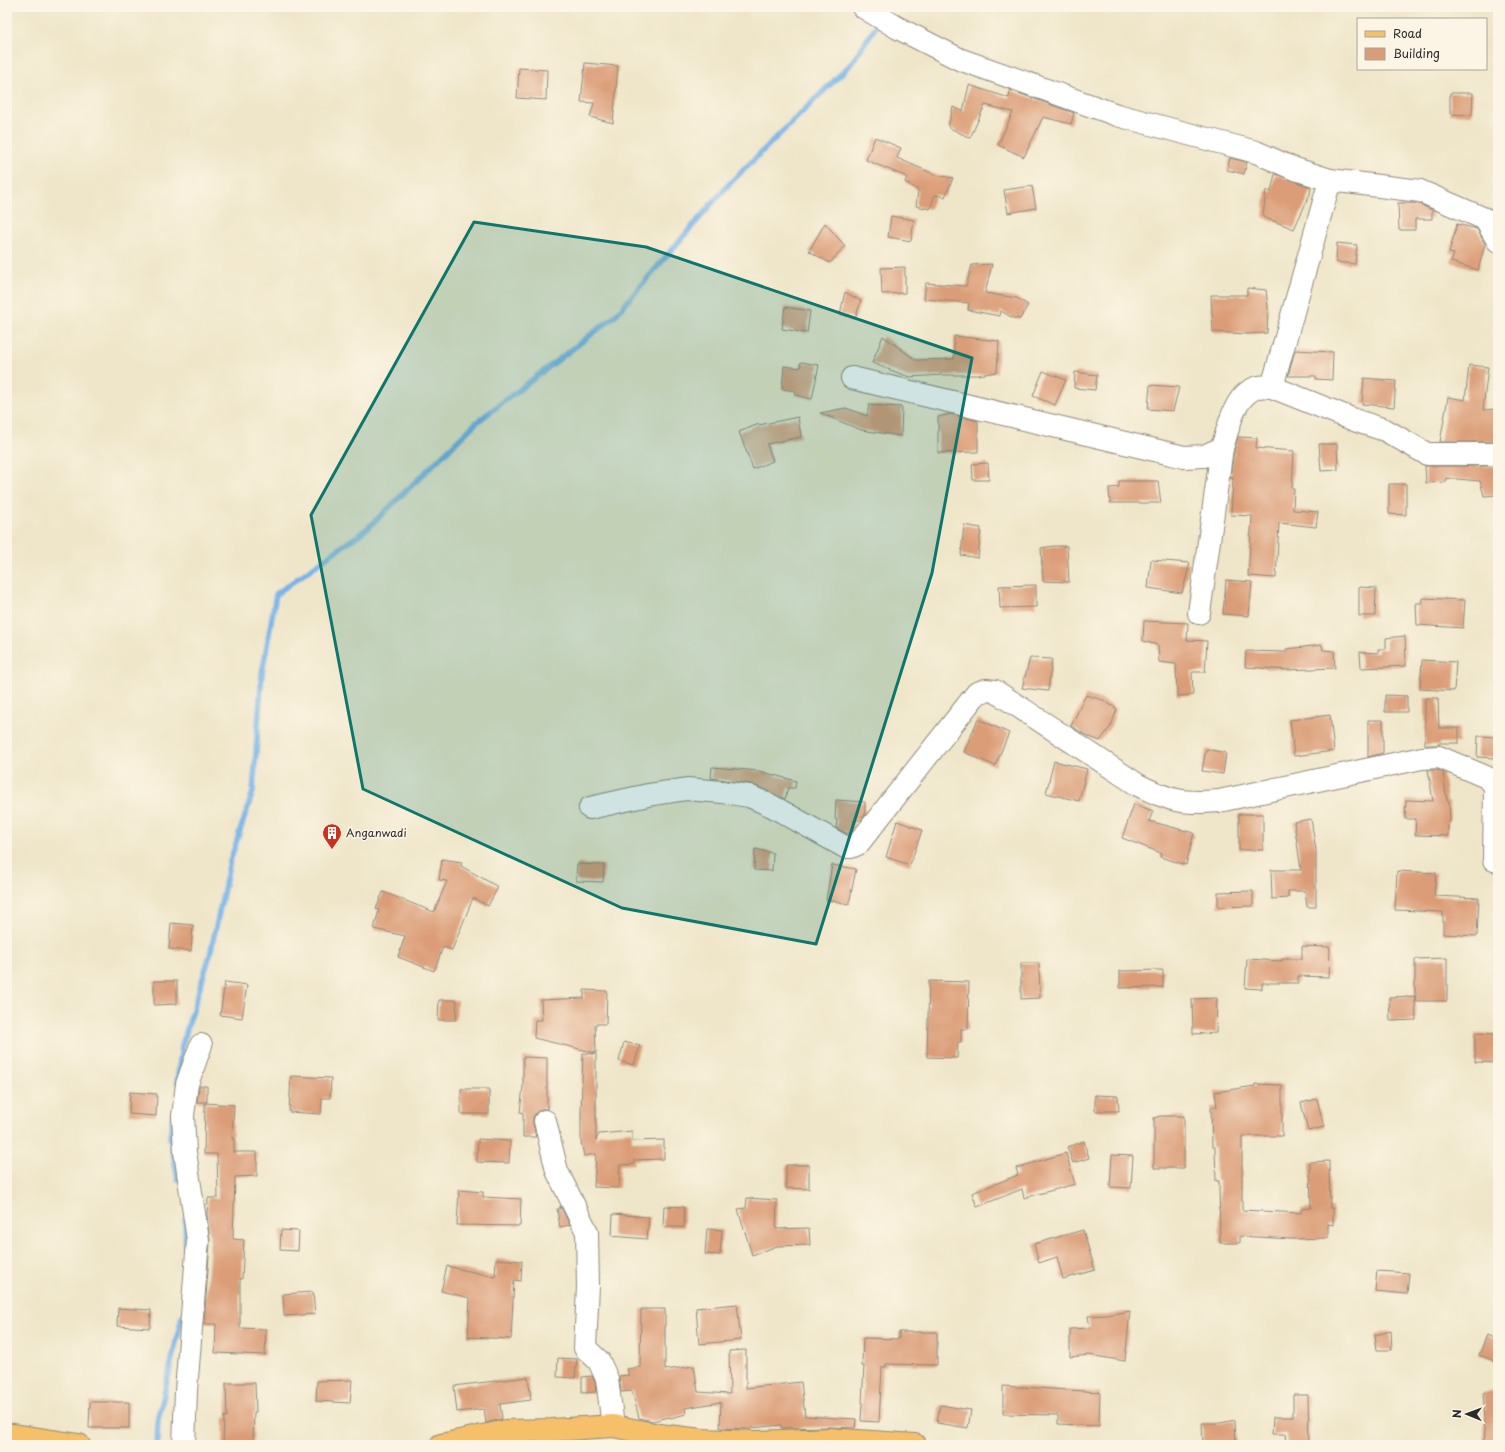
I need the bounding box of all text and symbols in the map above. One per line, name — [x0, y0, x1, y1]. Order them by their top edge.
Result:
legend — [1357, 18, 1487, 70]
text: Road — [1393, 24, 1422, 42]
text: Building — [1393, 44, 1440, 62]
building icon: Anganwadi — [321, 822, 343, 850]
place label: Anganwadi — [346, 824, 407, 841]
north arrow — [1447, 1394, 1487, 1434]
text: N — [1448, 1409, 1465, 1418]

